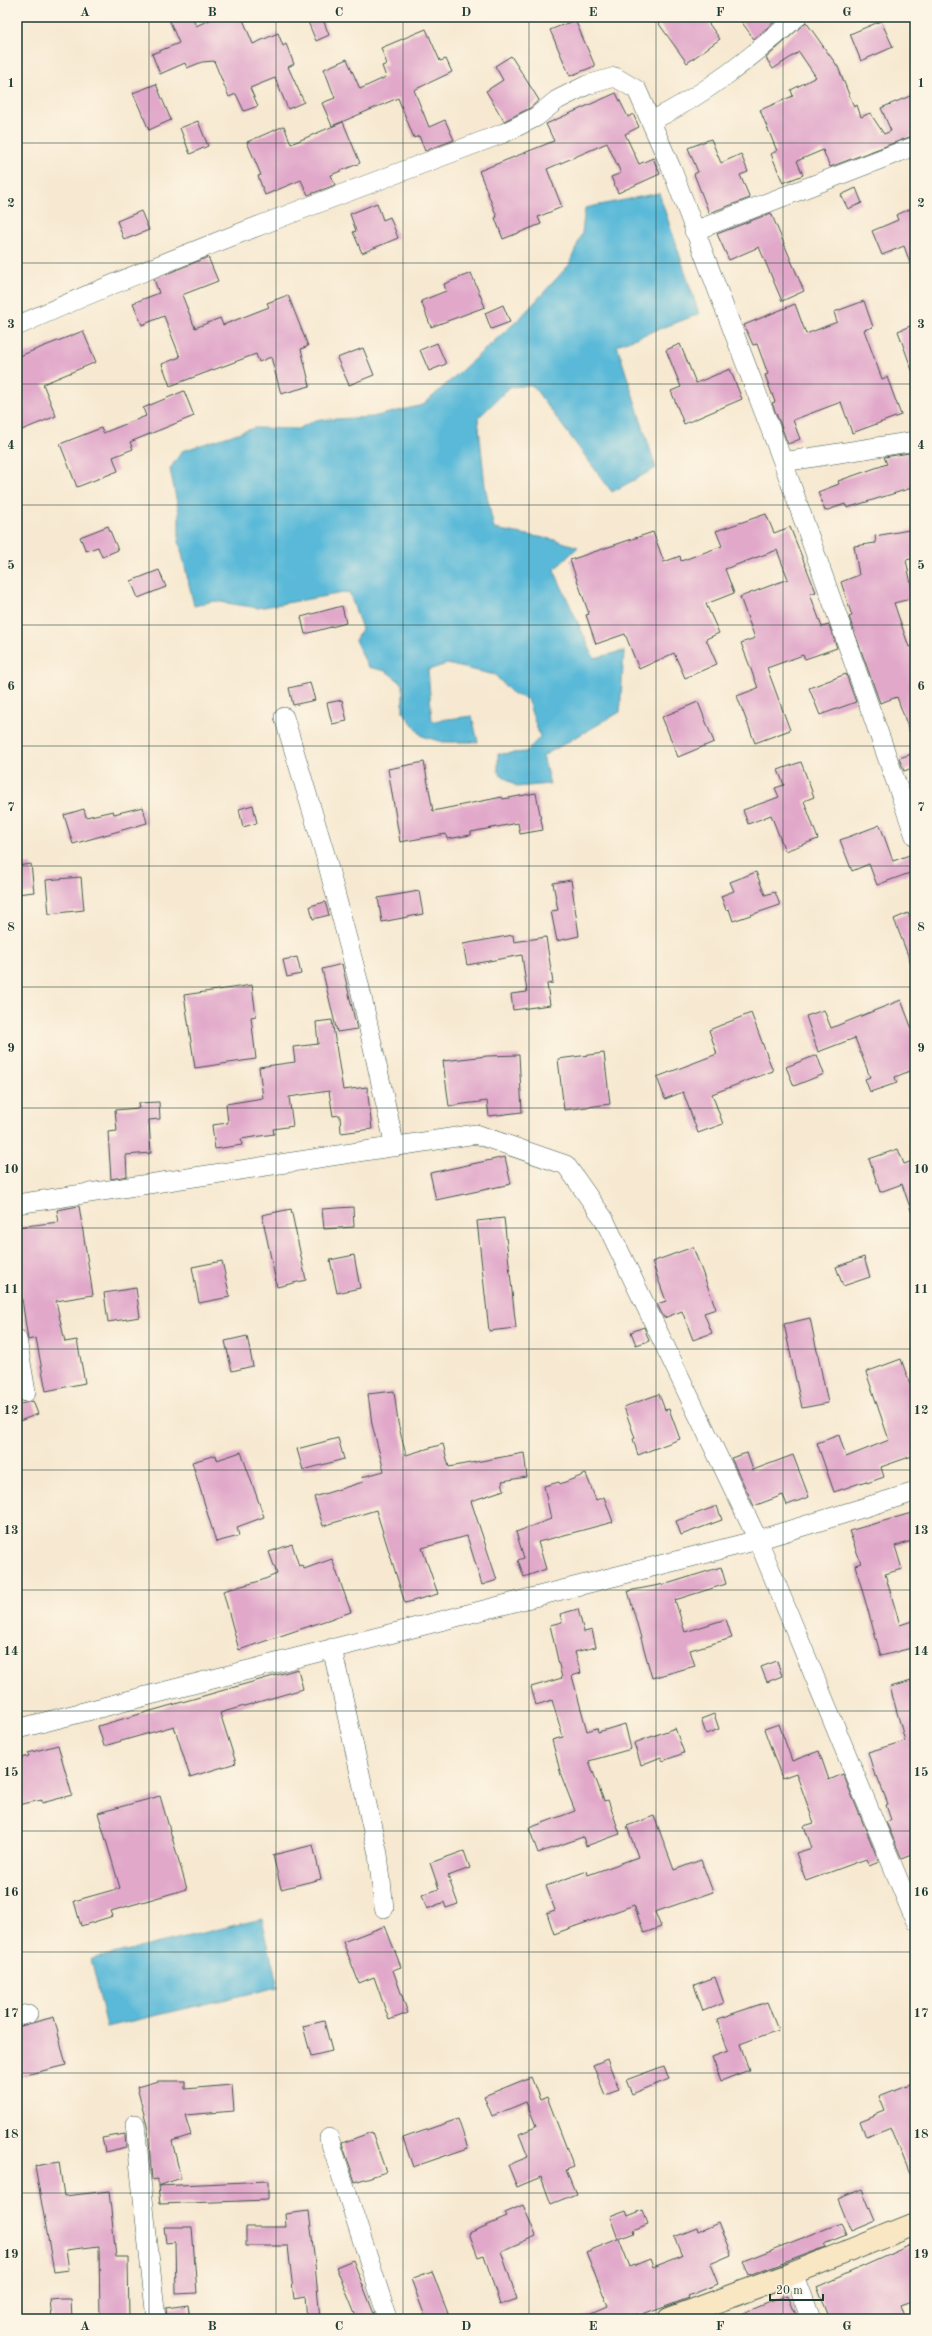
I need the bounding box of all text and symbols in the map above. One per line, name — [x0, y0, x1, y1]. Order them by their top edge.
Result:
text: A — [80, 6, 90, 19]
text: B — [207, 6, 217, 19]
text: C — [335, 6, 343, 19]
text: D — [461, 6, 471, 19]
text: E — [589, 6, 598, 19]
text: F — [716, 6, 725, 19]
text: G — [842, 6, 852, 19]
text: 1 — [7, 77, 15, 90]
text: 1 — [917, 77, 925, 90]
text: 2 — [7, 197, 15, 210]
text: 2 — [917, 197, 925, 210]
text: 3 — [7, 318, 15, 331]
text: 3 — [917, 318, 925, 331]
text: 4 — [7, 439, 15, 452]
text: 4 — [917, 439, 925, 452]
text: 5 — [7, 559, 15, 572]
text: 5 — [917, 559, 925, 572]
text: 6 — [7, 680, 15, 693]
text: 6 — [917, 680, 925, 693]
text: 7 — [7, 801, 15, 814]
text: 7 — [917, 801, 925, 814]
text: 8 — [7, 921, 15, 934]
text: 8 — [917, 921, 925, 934]
text: 9 — [7, 1042, 15, 1055]
text: 9 — [917, 1042, 925, 1055]
text: 10 — [3, 1163, 19, 1176]
text: 10 — [913, 1163, 929, 1176]
text: 11 — [3, 1283, 19, 1296]
text: 11 — [913, 1283, 929, 1296]
text: 12 — [3, 1404, 19, 1417]
text: 12 — [913, 1404, 929, 1417]
text: 13 — [3, 1524, 19, 1537]
text: 13 — [913, 1524, 929, 1537]
text: 14 — [3, 1645, 19, 1658]
text: 14 — [913, 1645, 929, 1658]
text: 15 — [3, 1766, 19, 1779]
text: 15 — [913, 1766, 929, 1779]
text: 16 — [3, 1886, 19, 1899]
text: 16 — [913, 1886, 929, 1899]
text: 17 — [3, 2007, 19, 2020]
text: 17 — [913, 2007, 929, 2020]
text: 18 — [3, 2128, 19, 2141]
text: 18 — [913, 2128, 929, 2141]
text: 19 — [3, 2248, 19, 2261]
text: 19 — [913, 2248, 929, 2261]
scale bar — [770, 2276, 823, 2302]
text: 20 m — [776, 2285, 803, 2297]
text: A — [80, 2320, 90, 2333]
text: B — [207, 2320, 217, 2333]
text: C — [335, 2320, 343, 2333]
text: D — [461, 2320, 471, 2333]
text: E — [589, 2320, 598, 2333]
text: F — [716, 2320, 725, 2333]
text: G — [842, 2320, 852, 2333]

